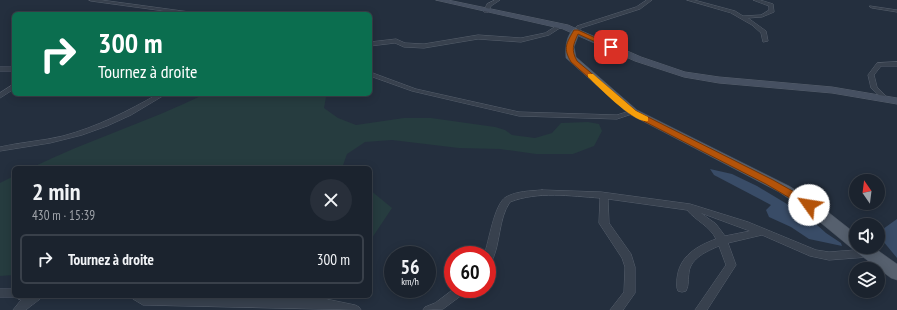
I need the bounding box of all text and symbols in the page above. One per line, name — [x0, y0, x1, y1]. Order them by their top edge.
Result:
text: 300 m — [98, 24, 162, 61]
icon: right — [32, 28, 84, 80]
pin — [594, 30, 628, 64]
icon: arrive — [600, 36, 622, 58]
text: Tournez à droite — [98, 60, 197, 83]
north arrow — [849, 174, 885, 210]
map controls — [849, 174, 885, 298]
text: 2 min — [32, 176, 80, 207]
button: close — [310, 179, 352, 221]
position arrow — [788, 184, 830, 226]
text: 430 m · 15:39 — [32, 207, 95, 224]
button: sound — [849, 218, 885, 254]
speed limit sign: 60 — [444, 246, 496, 298]
icon: right — [34, 248, 56, 270]
text: Tournez à droite — [68, 250, 154, 269]
text: 300 m — [317, 250, 350, 269]
text: 56 — [400, 254, 420, 280]
button: layers — [849, 262, 885, 298]
text: km/h — [401, 275, 419, 288]

